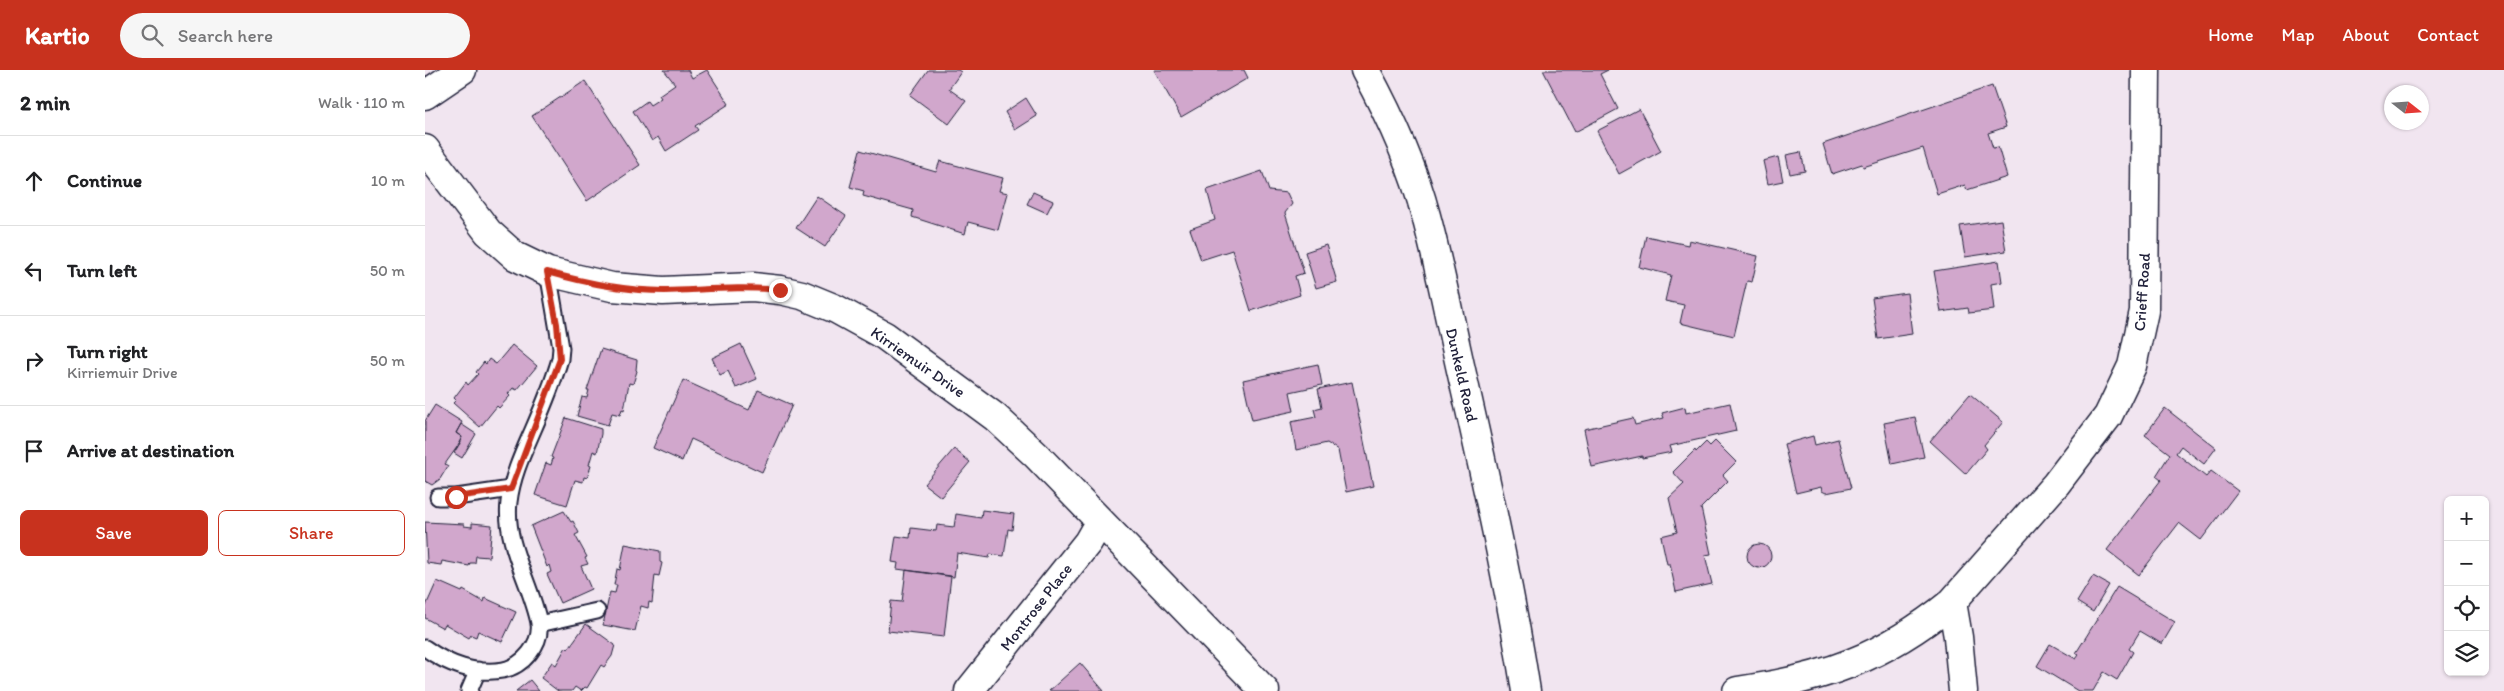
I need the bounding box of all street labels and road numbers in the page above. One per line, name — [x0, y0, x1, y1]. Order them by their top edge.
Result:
street label: Crieff Road — [2130, 252, 2154, 332]
street label: Kirriemuir Drive — [867, 322, 969, 402]
street label: Dunkeld Road — [1442, 326, 1482, 424]
street label: Montrose Place — [996, 559, 1076, 655]

